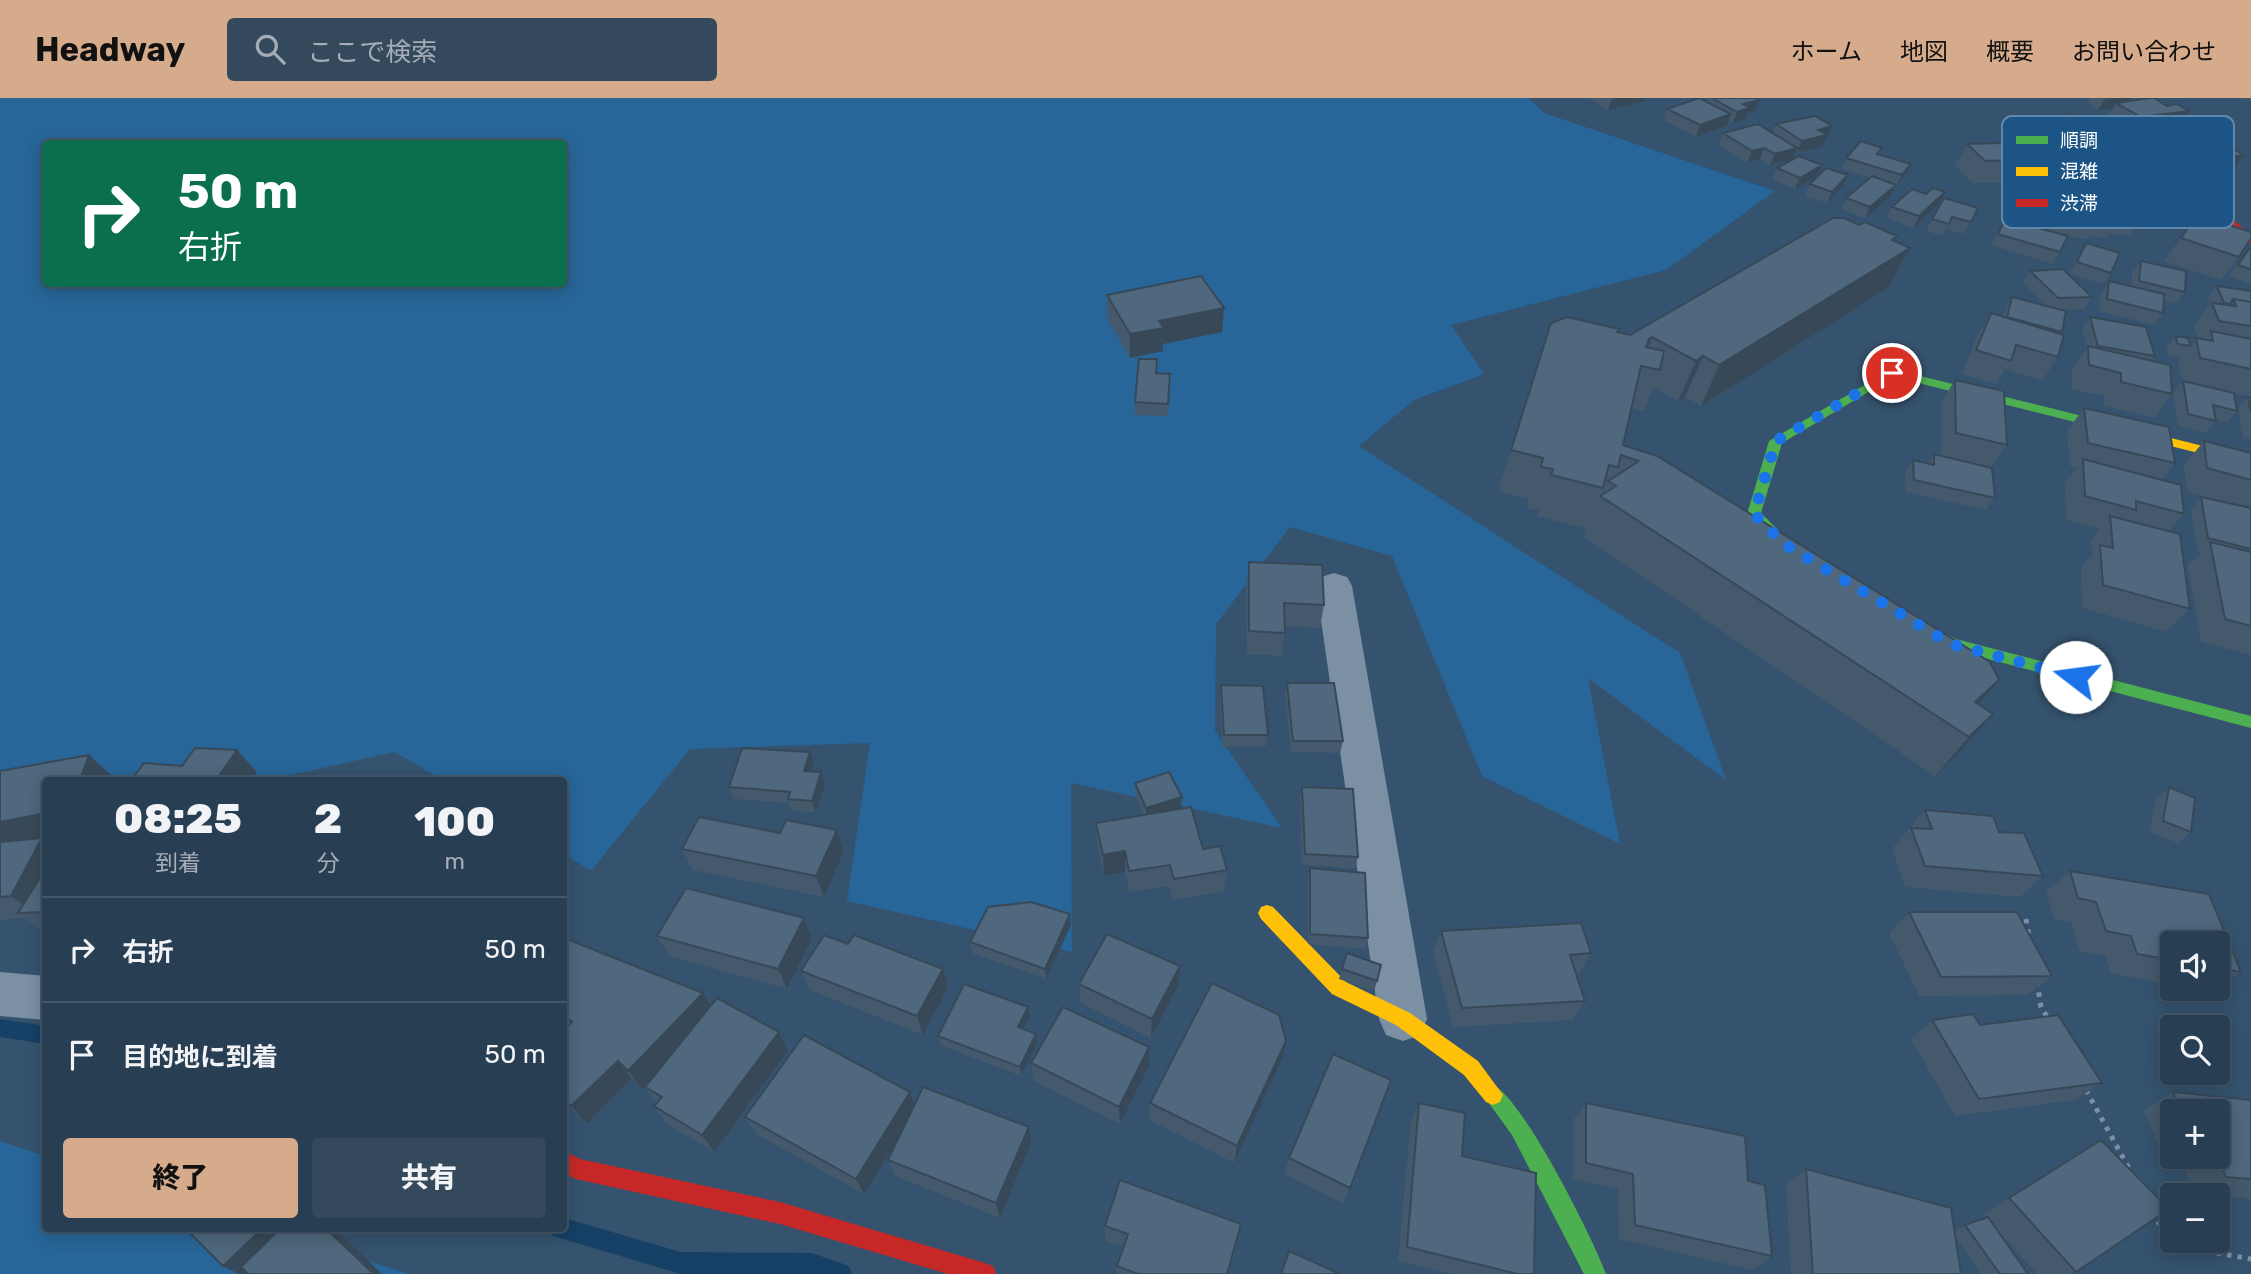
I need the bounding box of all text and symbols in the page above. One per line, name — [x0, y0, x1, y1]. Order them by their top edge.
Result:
search box — [227, 18, 717, 81]
text: Headway — [35, 30, 185, 69]
icon: search — [251, 30, 289, 68]
text: ここで検索 — [307, 37, 437, 68]
text: ホーム — [1791, 38, 1862, 66]
text: 地図 — [1900, 38, 1948, 66]
text: 概要 — [1986, 38, 2034, 66]
text: お問い合わせ — [2072, 38, 2216, 66]
legend — [2002, 116, 2234, 228]
text: 順調 — [2060, 129, 2098, 152]
text: 混雑 — [2060, 160, 2098, 183]
text: 50 m — [178, 162, 298, 220]
icon: right — [63, 168, 154, 259]
text: 渋滞 — [2060, 192, 2098, 215]
text: 右折 — [178, 228, 242, 266]
pin — [1862, 343, 1922, 403]
icon: arrive — [1873, 354, 1911, 392]
position arrow — [2039, 640, 2113, 714]
text: 08:25 — [114, 794, 242, 844]
text: 2 — [314, 794, 342, 844]
text: 100 — [414, 797, 495, 847]
text: m — [444, 847, 465, 875]
text: 到着 — [155, 849, 201, 877]
text: 分 — [317, 849, 340, 877]
icon: right — [63, 931, 101, 969]
map controls — [2160, 931, 2230, 1253]
button: sound — [2160, 931, 2230, 1001]
text: 50 m — [485, 934, 546, 965]
text: 右折 — [122, 937, 174, 968]
button: search — [2160, 1015, 2230, 1085]
icon: arrive — [63, 1036, 101, 1074]
text: 50 m — [485, 1039, 546, 1070]
text: 目的地に到着 — [122, 1042, 278, 1073]
button: + — [2160, 1099, 2230, 1169]
button: 終了 — [63, 1138, 298, 1218]
button: 共有 — [312, 1138, 546, 1218]
button: − — [2160, 1183, 2230, 1253]

